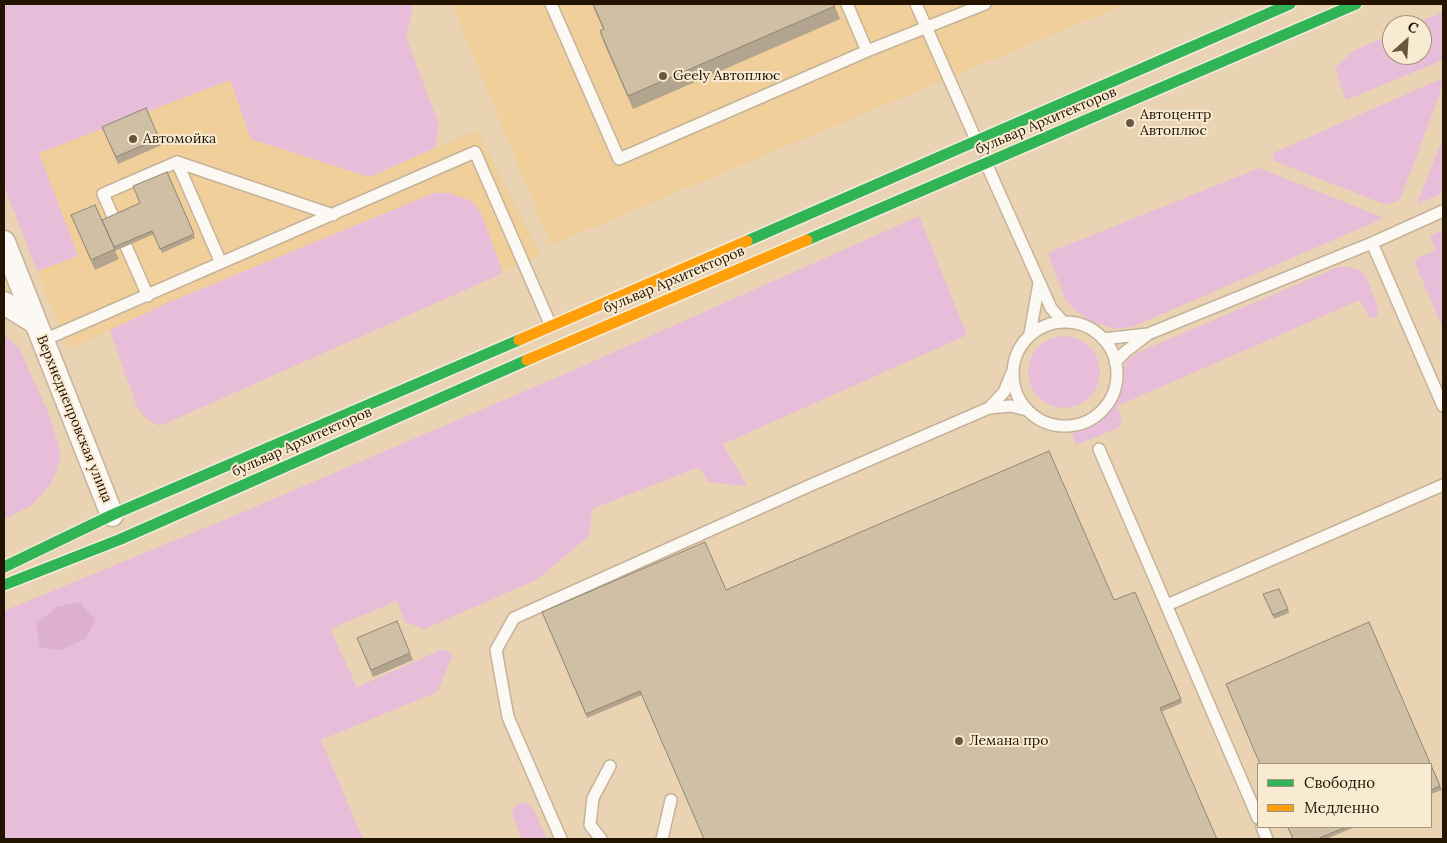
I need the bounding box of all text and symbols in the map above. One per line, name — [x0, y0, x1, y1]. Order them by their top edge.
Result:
north arrow — [1382, 15, 1432, 65]
text: С — [1405, 17, 1421, 38]
place label: Geely Автоплюс — [673, 68, 780, 84]
marker: Geely Автоплюс — [657, 70, 669, 82]
street label: бульвар Архитекторов — [973, 84, 1119, 158]
place label: Автоцентр Автоплюс — [1140, 107, 1211, 140]
marker: Автоцентр Автоплюс — [1124, 117, 1136, 129]
place label: Автомойка — [143, 131, 216, 147]
marker: Автомойка — [127, 133, 139, 145]
street label: бульвар Архитекторов — [601, 243, 747, 317]
street label: Верхнеднепровская улица — [33, 333, 115, 505]
street label: бульвар Архитекторов — [230, 404, 374, 480]
place label: Лемана про — [969, 733, 1048, 749]
marker: Лемана про — [953, 735, 965, 747]
legend — [1257, 763, 1432, 828]
text: Свободно — [1304, 773, 1375, 792]
text: Медленно — [1304, 798, 1379, 817]

